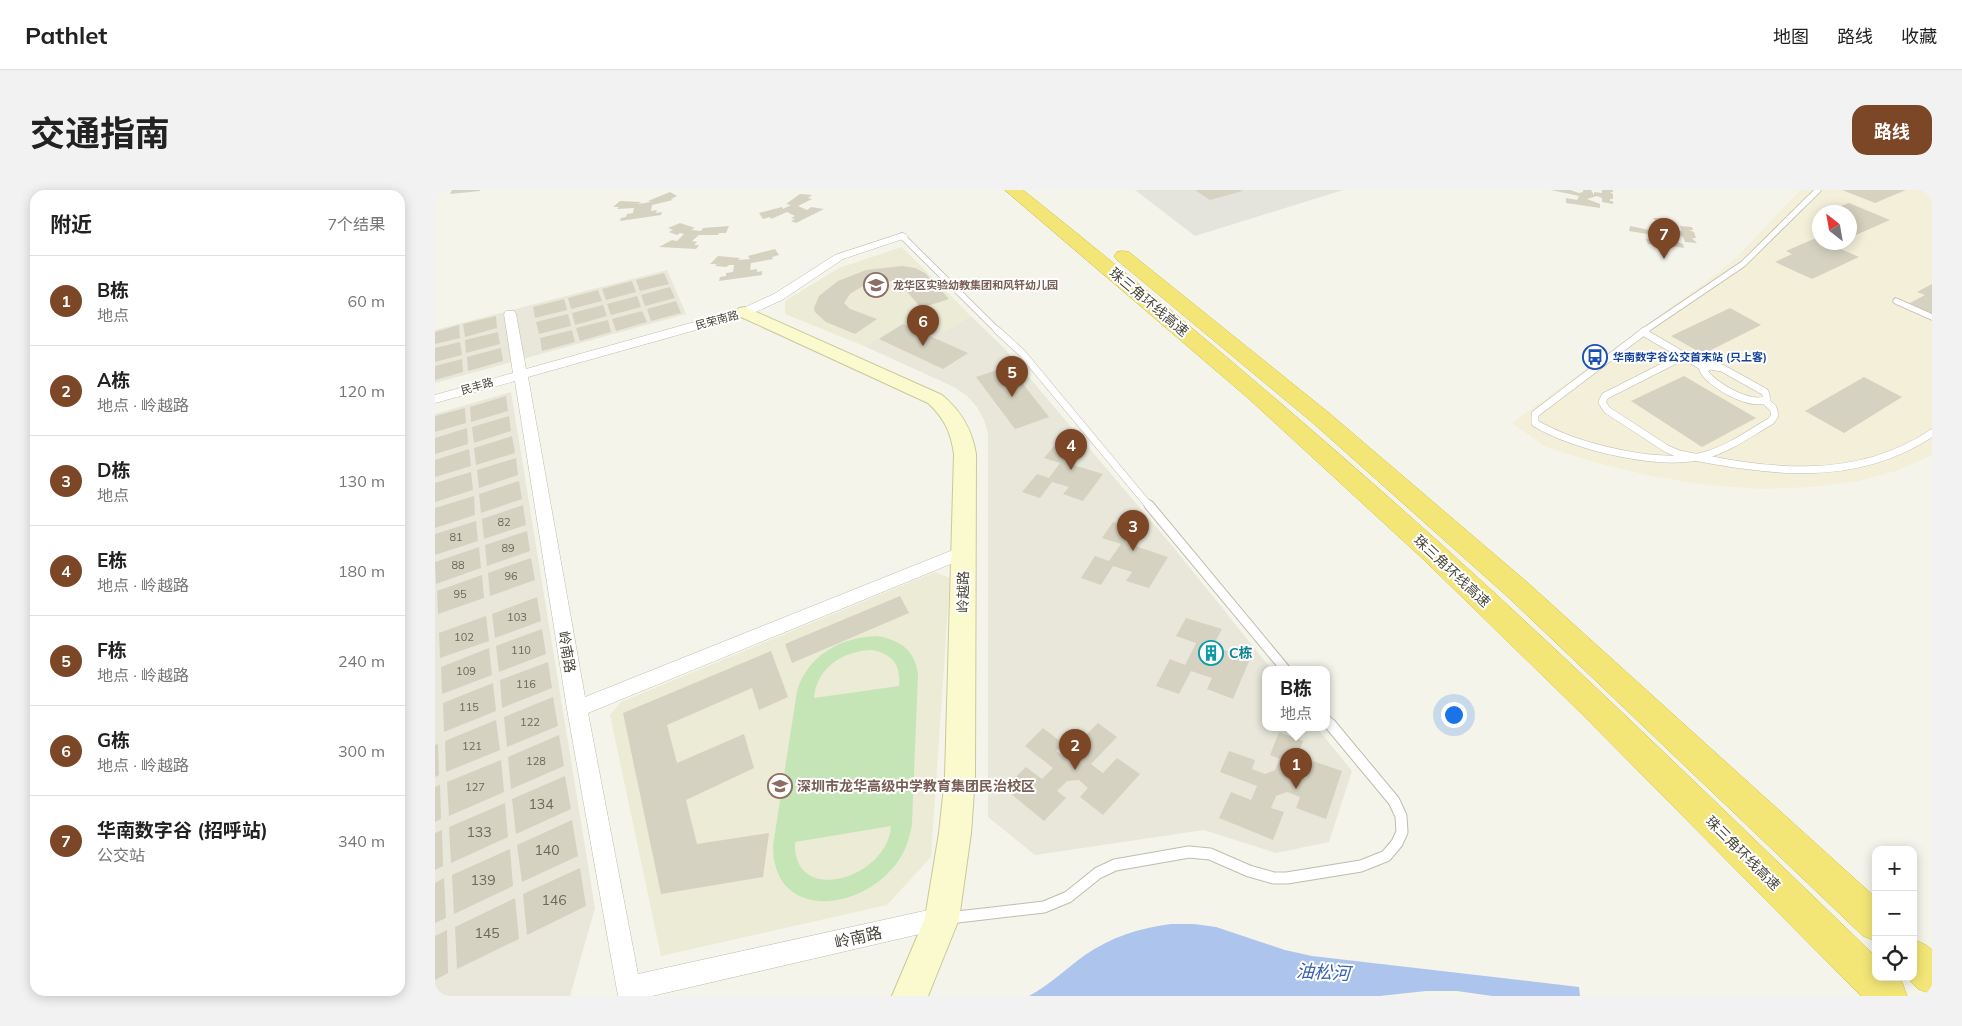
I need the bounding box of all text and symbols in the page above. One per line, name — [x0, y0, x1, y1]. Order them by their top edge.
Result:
text: Pathlet — [25, 20, 107, 50]
text: 地图 — [1773, 25, 1809, 48]
text: 路线 — [1837, 25, 1873, 48]
text: 收藏 — [1901, 25, 1937, 48]
button: 路线 — [1852, 105, 1932, 155]
text: 交通指南 — [30, 111, 170, 155]
north arrow — [1812, 205, 1857, 250]
text: 附近 — [50, 211, 92, 237]
text: 7个结果 — [327, 214, 385, 234]
pin: 7 — [1648, 218, 1680, 259]
street label: 珠三角环线高速 — [1106, 264, 1192, 340]
school or university icon: 龙华区实验幼教集团和风轩幼儿园 — [863, 272, 889, 298]
text: B栋 — [97, 278, 129, 302]
place label: 龙华区实验幼教集团和风轩幼儿园 — [893, 278, 1058, 292]
text: 1 — [61, 291, 71, 311]
text: 60 m — [348, 291, 385, 311]
text: 地点 — [97, 305, 129, 325]
pin: 6 — [907, 305, 939, 346]
street label: 民荣南路 — [694, 308, 740, 332]
bus stop icon: 华南数字谷公交首末站 (只上客) — [1582, 344, 1608, 370]
place label: 华南数字谷公交首末站 (只上客) — [1613, 350, 1767, 364]
pin: 5 — [996, 356, 1028, 397]
text: A栋 — [97, 368, 130, 392]
street label: 民丰路 — [459, 375, 495, 397]
text: 2 — [61, 381, 71, 401]
text: 120 m — [338, 381, 385, 401]
text: 地点 · 岭越路 — [97, 395, 189, 415]
pin: 4 — [1055, 429, 1087, 470]
text: D栋 — [97, 458, 130, 482]
text: 3 — [61, 471, 71, 491]
text: 130 m — [338, 471, 385, 491]
text: 地点 — [97, 485, 129, 505]
pin: 3 — [1117, 510, 1149, 551]
house number: 82 — [497, 515, 511, 529]
house number: 81 — [449, 530, 463, 544]
street label: 珠三角环线高速 — [1410, 531, 1494, 611]
house number: 89 — [501, 541, 515, 555]
text: E栋 — [97, 548, 127, 572]
house number: 88 — [451, 558, 465, 572]
text: 4 — [61, 561, 71, 581]
text: 180 m — [338, 561, 385, 581]
house number: 96 — [504, 569, 518, 583]
street label: 岭越路 — [954, 571, 972, 613]
text: 地点 · 岭越路 — [97, 575, 189, 595]
house number: 95 — [453, 587, 467, 601]
house number: 103 — [507, 610, 527, 624]
house number: 102 — [454, 630, 474, 644]
street label: 岭南路 — [554, 630, 580, 674]
text: F栋 — [97, 638, 127, 662]
building icon: C栋 — [1198, 640, 1224, 666]
house number: 110 — [511, 643, 531, 657]
place label: C栋 — [1229, 644, 1253, 662]
text: 5 — [61, 651, 71, 671]
text: 240 m — [338, 651, 385, 671]
house number: 109 — [456, 664, 476, 678]
text: 地点 · 岭越路 — [97, 665, 189, 685]
popup — [1262, 666, 1330, 731]
text: B栋 — [1280, 676, 1312, 700]
house number: 116 — [516, 677, 536, 691]
house number: 115 — [459, 700, 479, 714]
your location — [1441, 702, 1467, 728]
text: 地点 — [1280, 703, 1312, 723]
house number: 122 — [520, 715, 540, 729]
text: G栋 — [97, 728, 130, 752]
pin: 2 — [1059, 729, 1091, 770]
house number: 121 — [462, 739, 482, 753]
text: 6 — [61, 741, 71, 761]
text: 300 m — [338, 741, 385, 761]
pin: 1 — [1280, 748, 1312, 789]
house number: 128 — [526, 754, 546, 768]
text: 地点 · 岭越路 — [97, 755, 189, 775]
school or university icon: 深圳市龙华高级中学教育集团民治校区 — [767, 773, 793, 799]
place label: 深圳市龙华高级中学教育集团民治校区 — [797, 777, 1035, 795]
house number: 127 — [465, 780, 485, 794]
house number: 134 — [528, 795, 554, 813]
street label: 珠三角环线高速 — [1702, 812, 1784, 894]
text: 华南数字谷 (招呼站) — [97, 818, 268, 842]
house number: 133 — [466, 823, 492, 841]
text: 7 — [61, 831, 71, 851]
text: 340 m — [338, 831, 385, 851]
house number: 140 — [534, 841, 560, 859]
text: 公交站 — [97, 845, 145, 865]
map controls — [1872, 846, 1917, 981]
button: + — [1872, 846, 1917, 891]
house number: 139 — [470, 871, 496, 889]
house number: 146 — [541, 891, 567, 909]
button: − — [1872, 891, 1917, 936]
street label: 岭南路 — [832, 922, 884, 952]
house number: 145 — [474, 924, 500, 942]
button: locate — [1872, 936, 1917, 981]
water label: 油松河 — [1295, 959, 1354, 985]

